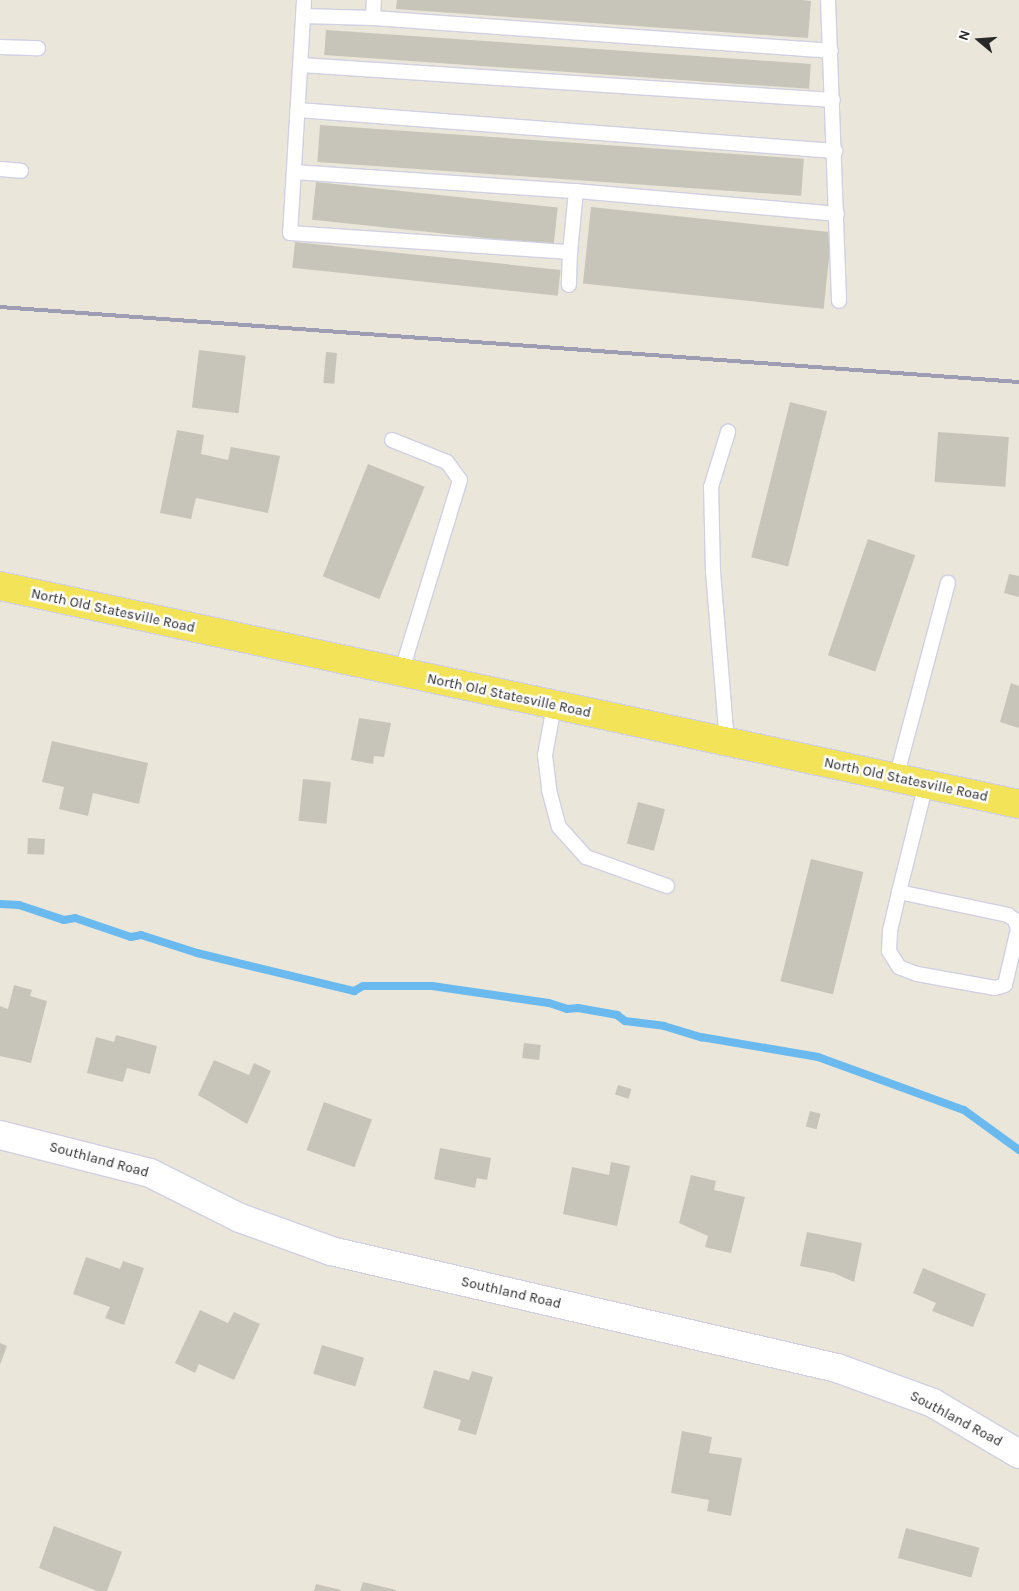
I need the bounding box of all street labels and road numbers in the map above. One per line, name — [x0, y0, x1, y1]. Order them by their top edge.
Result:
street label: North Old Statesville Road — [30, 585, 196, 637]
street label: North Old Statesville Road — [426, 670, 592, 722]
street label: North Old Statesville Road — [823, 754, 989, 806]
street label: Southland Road — [47, 1139, 151, 1181]
street label: Southland Road — [459, 1273, 563, 1313]
street label: Southland Road — [907, 1388, 1005, 1450]

